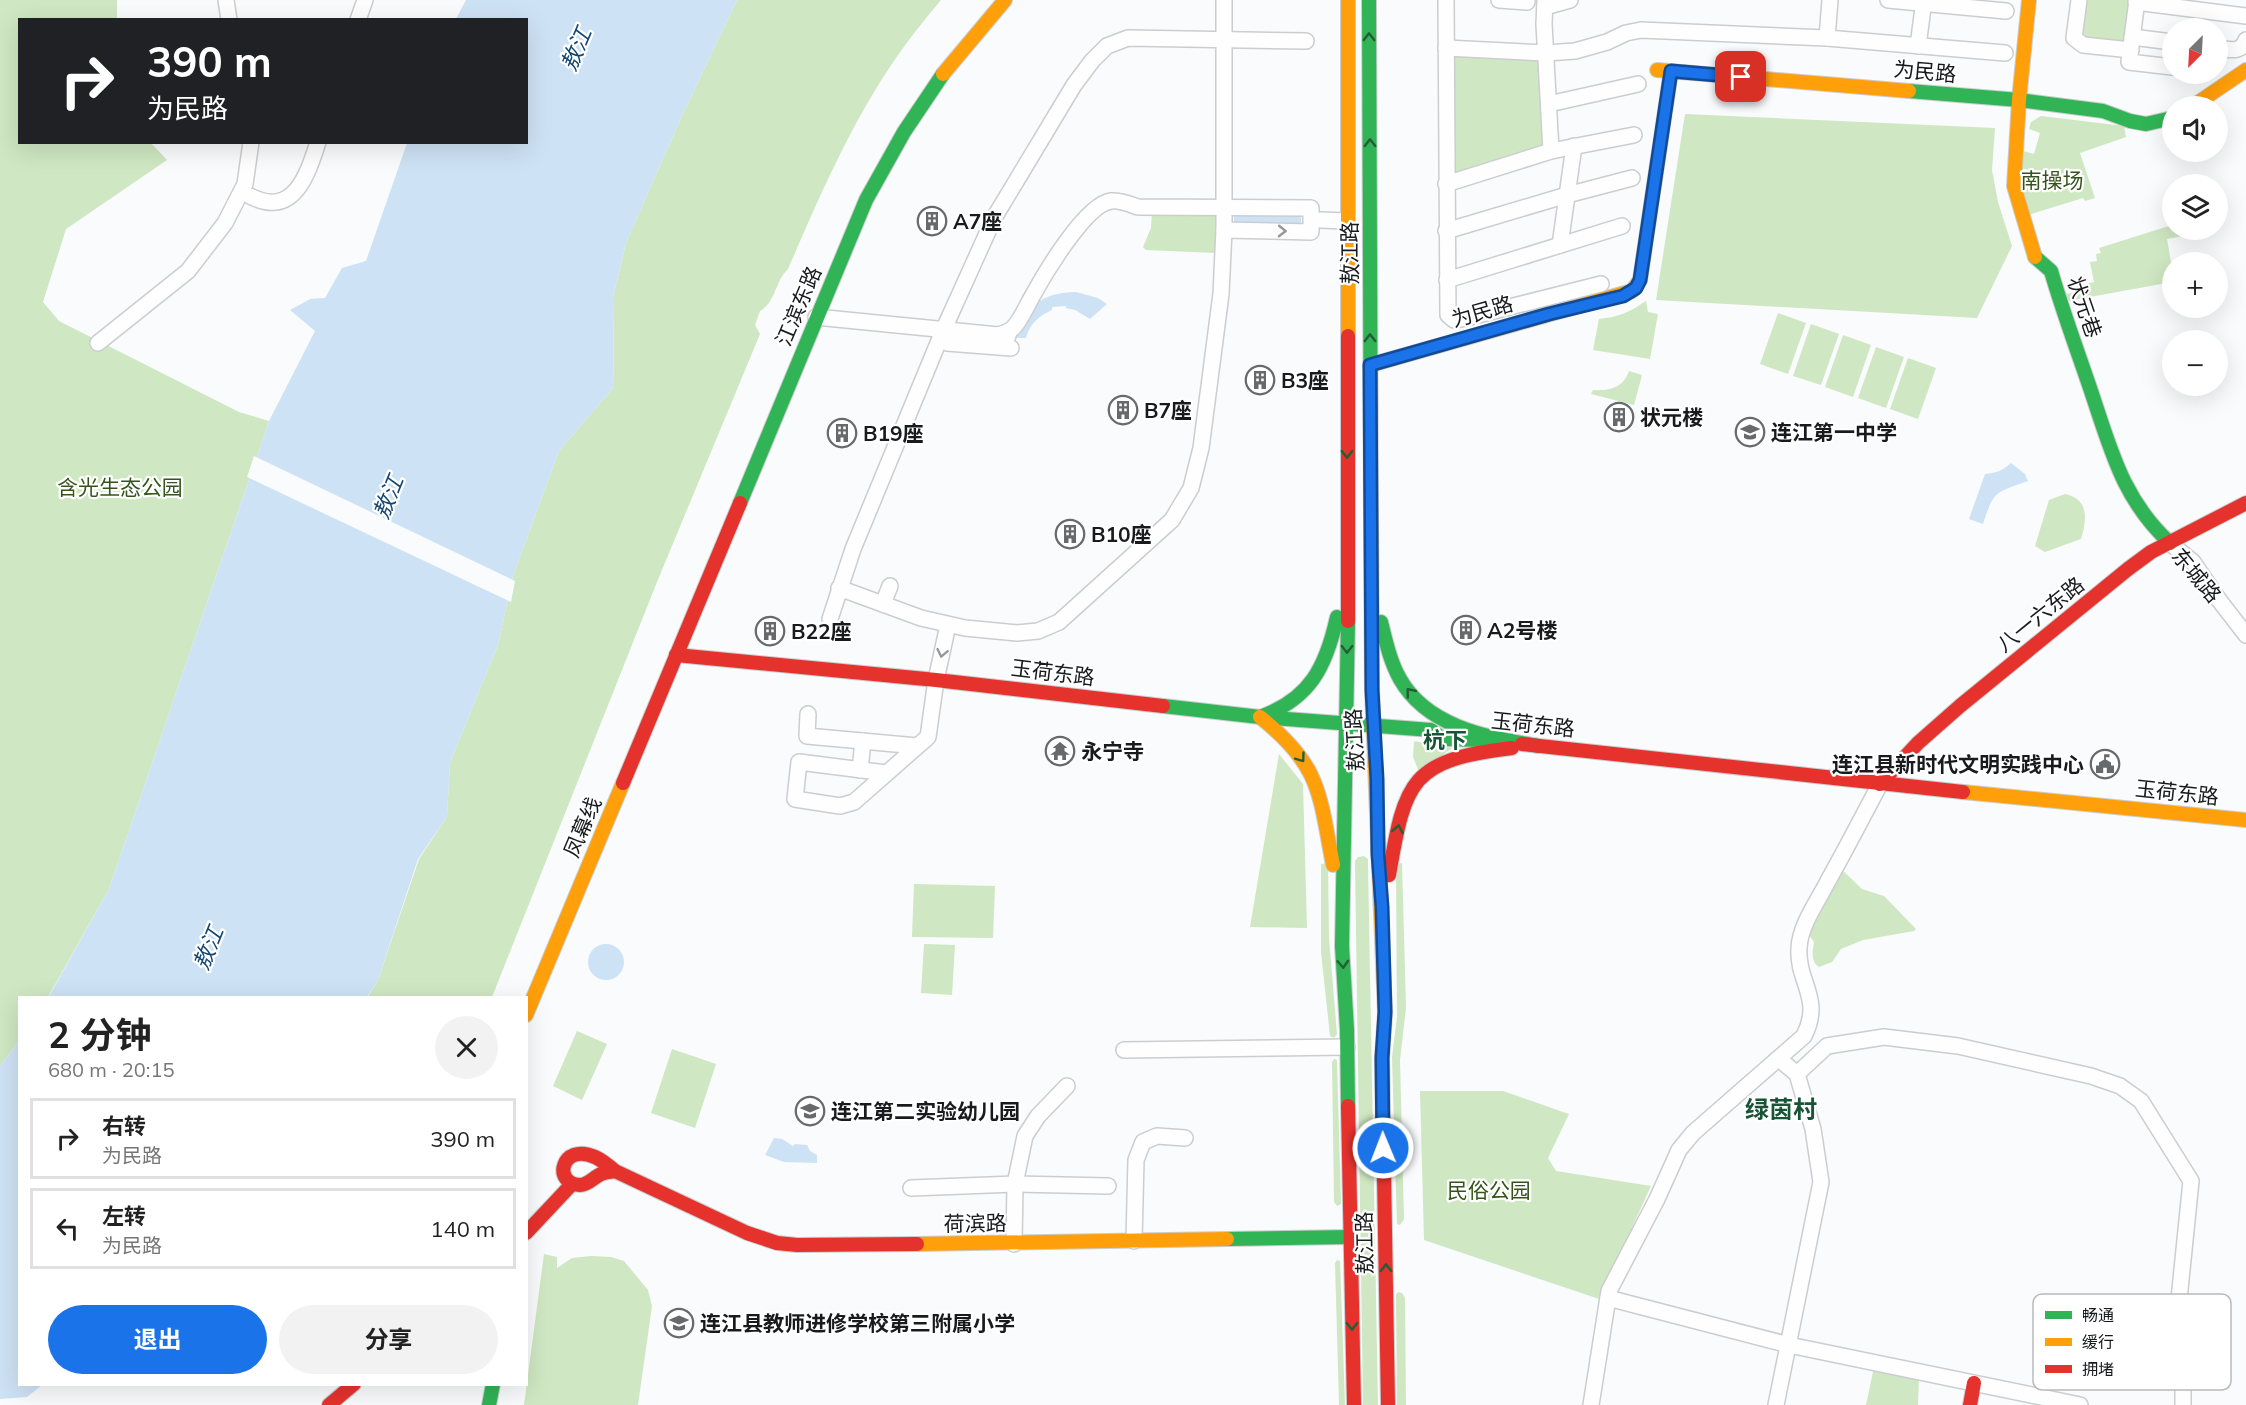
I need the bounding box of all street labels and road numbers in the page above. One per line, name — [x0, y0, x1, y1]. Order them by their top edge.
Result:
street label: 为民路 — [1892, 55, 1958, 87]
street label: 敖江路 — [1336, 222, 1362, 285]
street label: 江滨东路 — [770, 262, 826, 350]
street label: 状元巷 — [2062, 273, 2108, 341]
street label: 为民路 — [1448, 290, 1516, 332]
street label: 东城路 — [2167, 543, 2227, 607]
street label: 八一六东路 — [1991, 571, 2089, 657]
street label: 玉荷东路 — [1010, 654, 1096, 690]
street label: 玉荷东路 — [1490, 707, 1576, 741]
street label: 敖江路 — [1339, 708, 1369, 772]
street label: 玉荷东路 — [2134, 775, 2220, 809]
street label: 凤幕线 — [558, 793, 606, 861]
street label: 荷滨路 — [943, 1209, 1007, 1237]
street label: 敖江路 — [1350, 1211, 1378, 1275]

